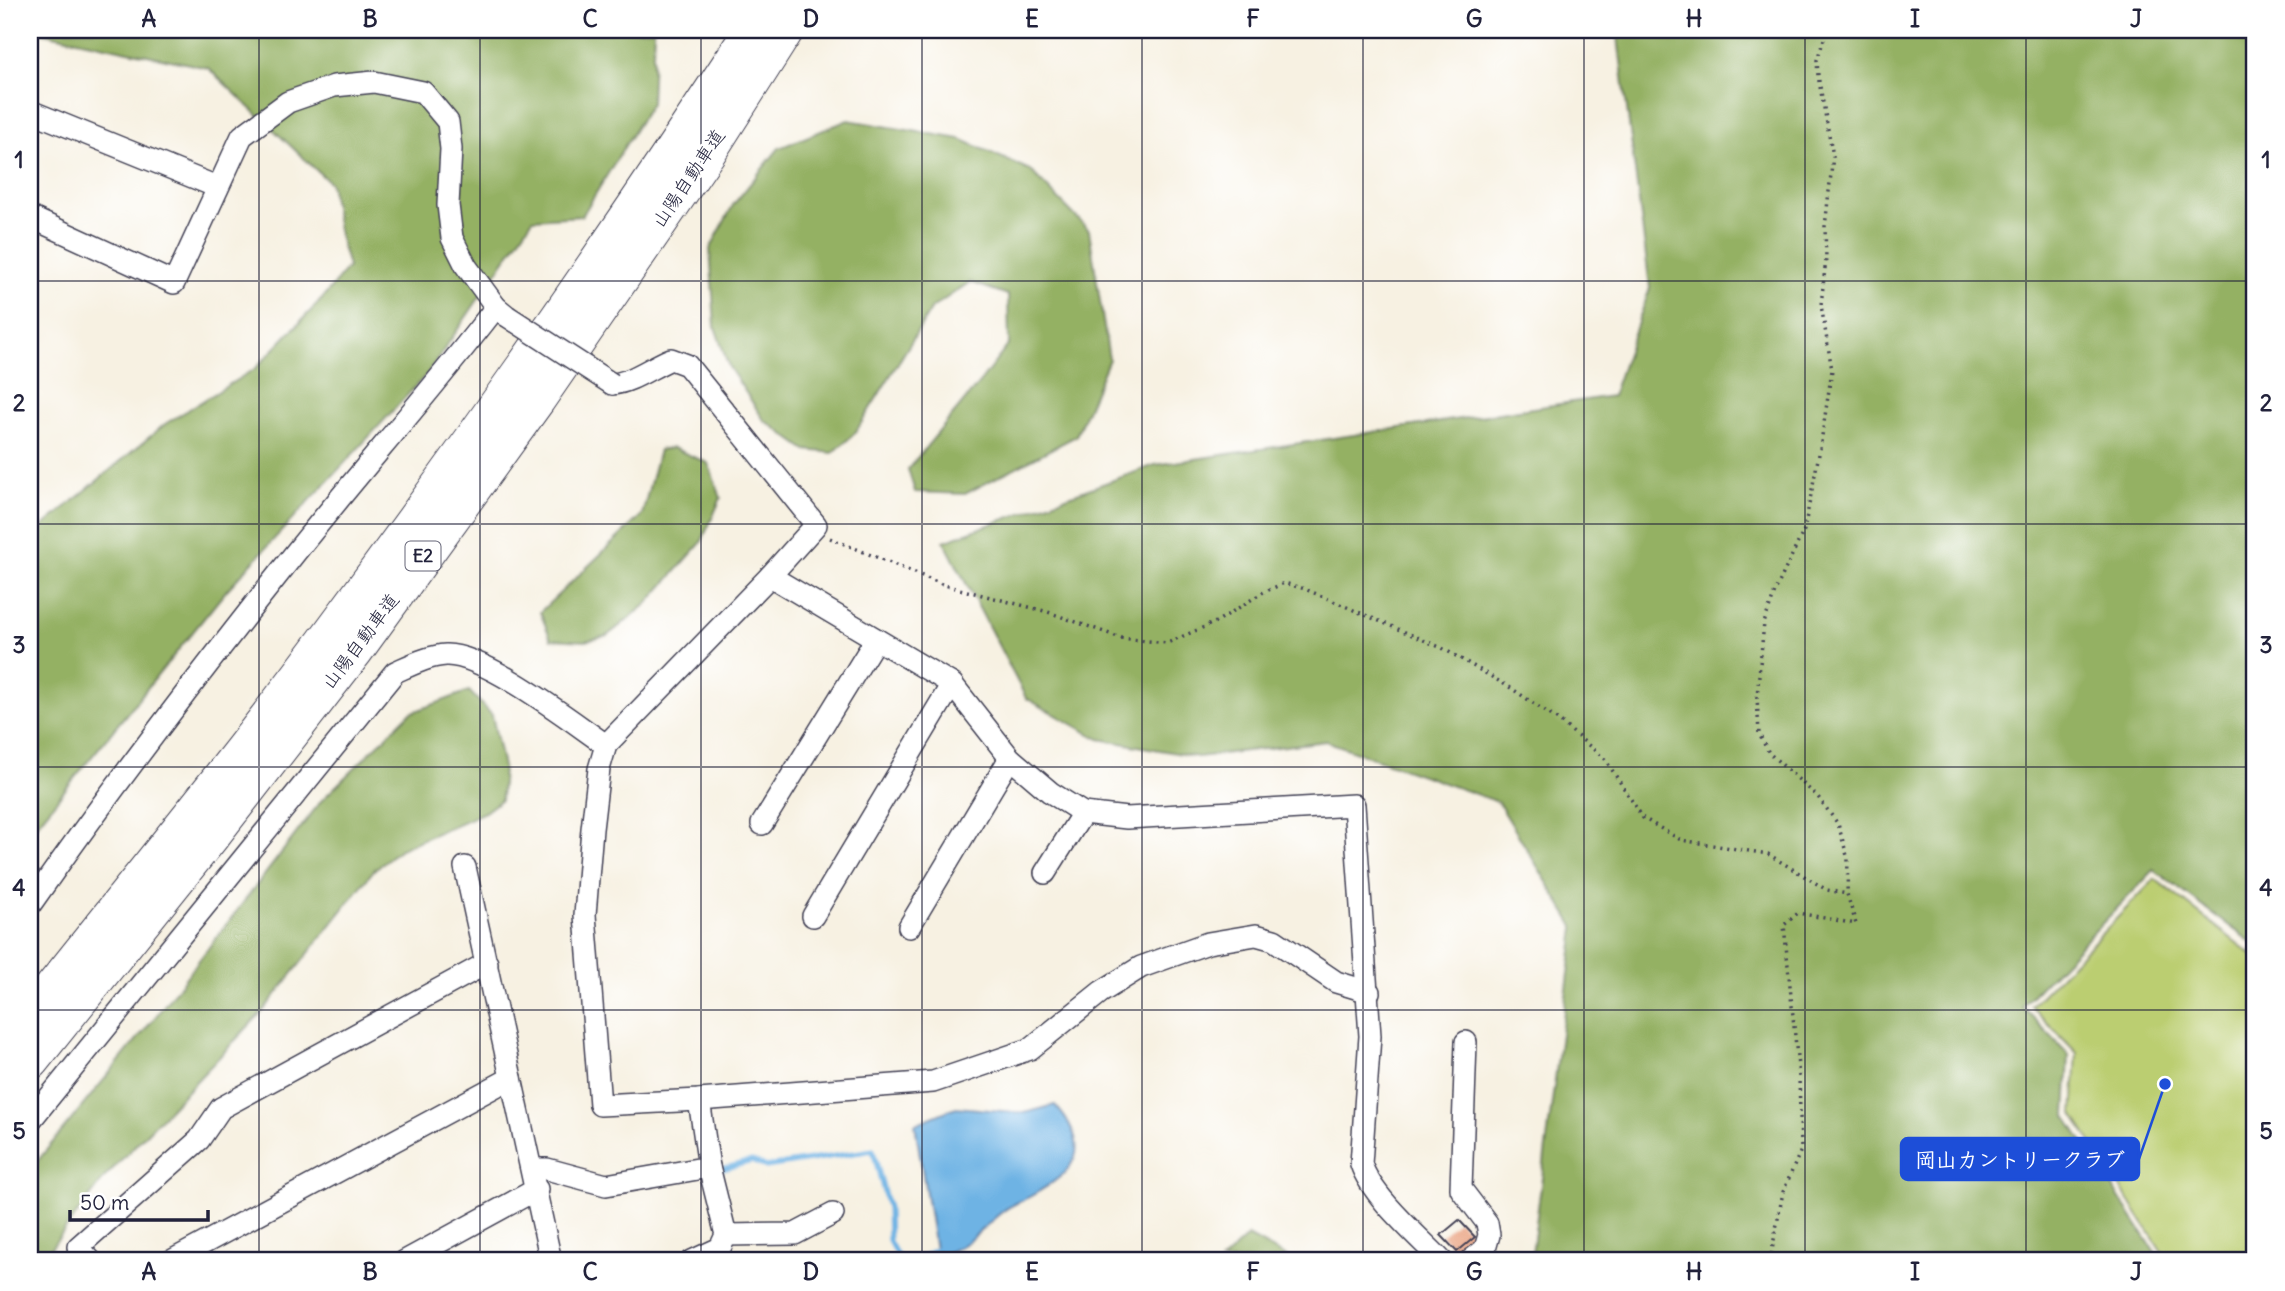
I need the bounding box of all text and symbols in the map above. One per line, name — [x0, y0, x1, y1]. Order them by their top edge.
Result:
text: A — [142, 4, 157, 33]
text: B — [362, 4, 378, 33]
text: C — [582, 4, 598, 33]
text: D — [803, 4, 819, 33]
text: E — [1025, 4, 1039, 33]
text: F — [1246, 4, 1260, 33]
text: G — [1466, 4, 1482, 33]
text: H — [1686, 4, 1702, 33]
text: I — [1910, 4, 1920, 33]
text: J — [2130, 4, 2142, 33]
street label: 山陽自動車道 — [646, 124, 730, 232]
text: 1 — [14, 145, 24, 174]
text: 1 — [2261, 145, 2271, 174]
text: 2 — [13, 388, 26, 417]
text: 2 — [2260, 388, 2273, 417]
road number: E2 — [406, 542, 440, 570]
street label: 山陽自動車道 — [316, 588, 404, 694]
text: 3 — [12, 630, 26, 659]
text: 3 — [2259, 630, 2273, 659]
text: 4 — [12, 873, 26, 902]
text: 4 — [2259, 873, 2273, 902]
text: 5 — [12, 1116, 26, 1145]
text: 5 — [2259, 1116, 2273, 1145]
callout: 岡山カントリークラブ — [1901, 1138, 2139, 1180]
text: 岡山カントリークラブ — [1915, 1146, 2125, 1173]
scale bar — [70, 1179, 208, 1223]
text: 50 m — [80, 1189, 129, 1216]
text: A — [142, 1257, 157, 1286]
text: B — [362, 1257, 378, 1286]
text: C — [582, 1257, 598, 1286]
text: D — [803, 1257, 819, 1286]
text: E — [1025, 1257, 1039, 1286]
text: F — [1246, 1257, 1260, 1286]
text: G — [1466, 1257, 1482, 1286]
text: H — [1686, 1257, 1702, 1286]
text: I — [1910, 1257, 1920, 1286]
text: J — [2130, 1257, 2142, 1286]

